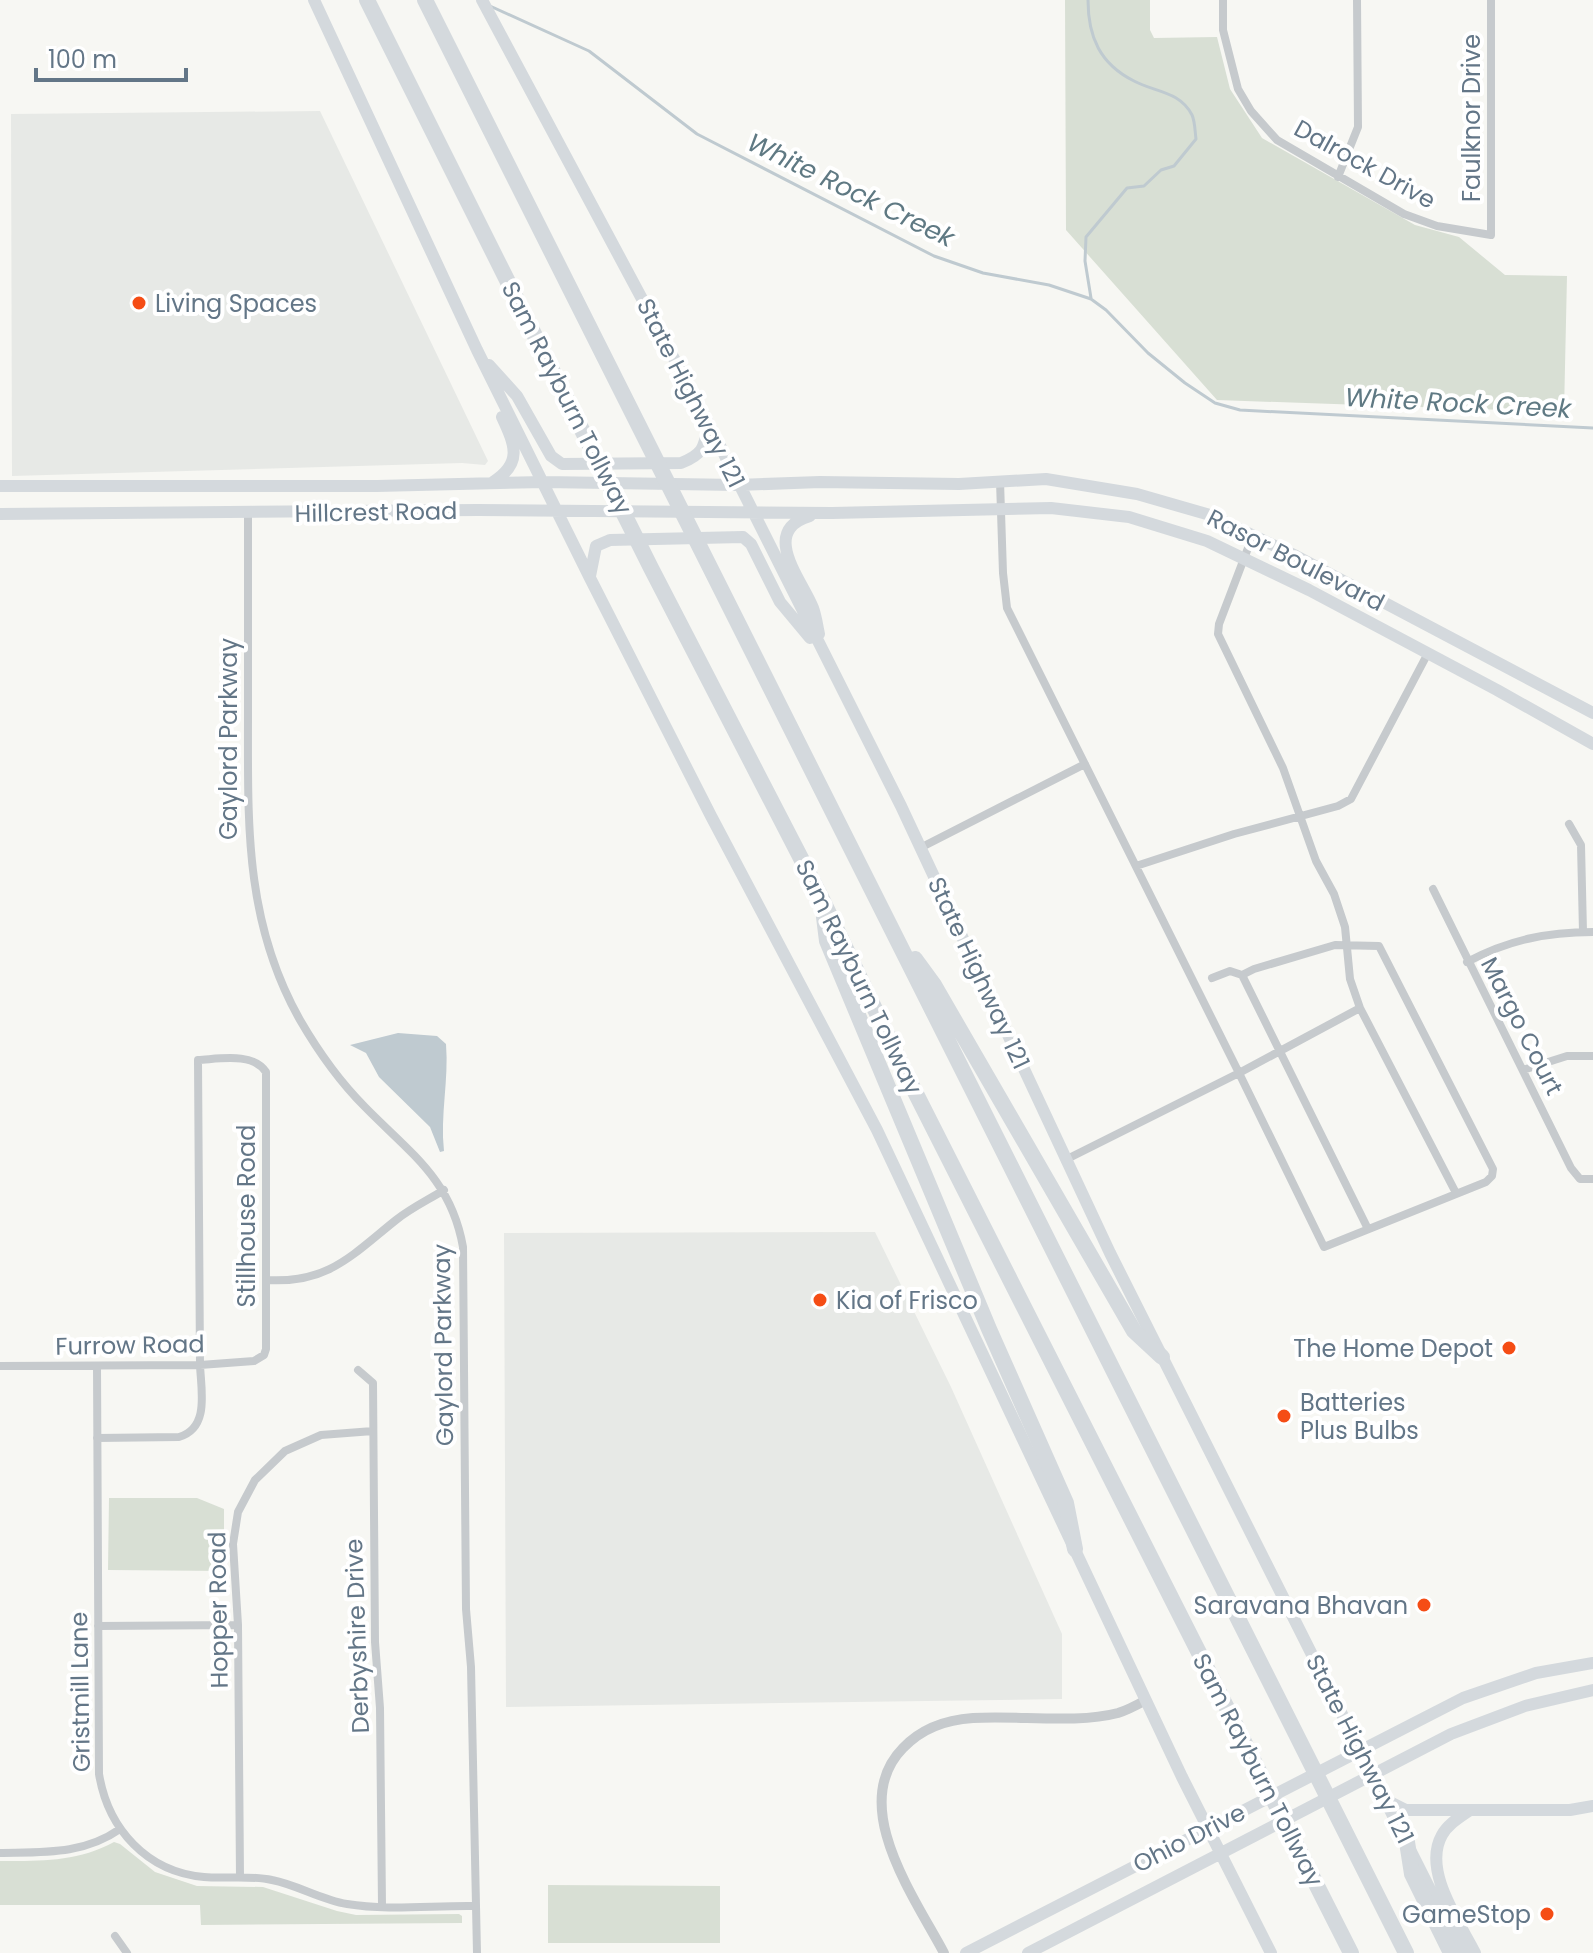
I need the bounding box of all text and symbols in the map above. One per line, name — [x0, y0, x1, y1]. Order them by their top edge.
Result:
scale bar — [36, 32, 186, 82]
street label: Faulknor Drive — [1455, 34, 1488, 202]
text: 100 m — [48, 43, 117, 76]
street label: Dalrock Drive — [1288, 112, 1442, 216]
water label: White Rock Creek — [741, 124, 962, 257]
street label: Sam Rayburn Tollway — [494, 276, 640, 521]
place label: Living Spaces — [155, 287, 317, 320]
street label: State Highway 121 — [629, 293, 753, 493]
marker: Living Spaces — [130, 294, 148, 312]
water label: White Rock Creek — [1344, 379, 1574, 427]
street label: Hillcrest Road — [294, 494, 458, 530]
street label: Rasor Boulevard — [1202, 501, 1390, 619]
street label: Gaylord Parkway — [212, 637, 245, 840]
street label: Sam Rayburn Tollway — [788, 854, 931, 1100]
street label: State Highway 121 — [920, 872, 1038, 1074]
street label: Margo Court — [1473, 951, 1571, 1101]
street label: Stillhouse Road — [230, 1125, 263, 1307]
street label: Gaylord Parkway — [425, 1243, 461, 1446]
place label: Kia of Frisco — [836, 1284, 978, 1317]
marker: Kia of Frisco — [811, 1291, 829, 1309]
street label: Furrow Road — [55, 1327, 205, 1363]
place label: The Home Depot — [1293, 1332, 1493, 1365]
marker: The Home Depot — [1500, 1339, 1518, 1357]
place label: Batteries Plus Bulbs — [1300, 1386, 1419, 1447]
marker: Batteries Plus Bulbs — [1275, 1407, 1293, 1425]
street label: Hopper Road — [200, 1531, 236, 1689]
street label: Derbyshire Drive — [337, 1538, 377, 1734]
place label: Saravana Bhavan — [1193, 1589, 1408, 1622]
marker: Saravana Bhavan — [1415, 1596, 1433, 1614]
street label: Gristmill Lane — [62, 1611, 98, 1773]
street label: Sam Rayburn Tollway — [1185, 1648, 1331, 1893]
street label: State Highway 121 — [1298, 1649, 1422, 1849]
street label: Ohio Drive — [1127, 1796, 1251, 1880]
place label: GameStop — [1402, 1898, 1531, 1931]
marker: GameStop — [1538, 1905, 1556, 1923]

